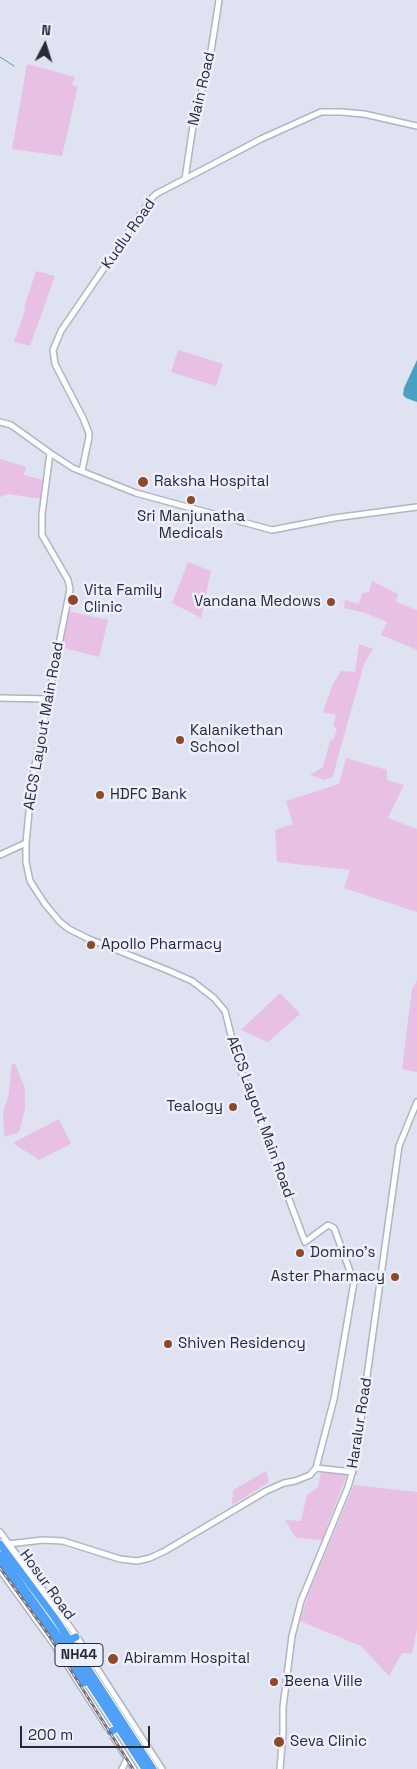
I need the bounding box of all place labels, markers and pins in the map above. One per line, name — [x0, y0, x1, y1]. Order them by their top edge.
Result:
place label: Raksha Hospital — [154, 473, 269, 491]
marker: Raksha Hospital — [136, 475, 150, 489]
marker: Sri Manjunatha Medicals — [185, 494, 197, 506]
place label: Sri Manjunatha Medicals — [137, 508, 245, 543]
place label: Vita Family Clinic — [84, 582, 162, 617]
marker: Vita Family Clinic — [66, 593, 80, 607]
place label: Vandana Medows — [194, 593, 321, 611]
marker: Vandana Medows — [325, 596, 337, 608]
place label: Kalanikethan School — [190, 722, 283, 757]
marker: Kalanikethan School — [174, 734, 186, 746]
place label: HDFC Bank — [110, 786, 187, 804]
marker: HDFC Bank — [94, 789, 106, 801]
place label: Apollo Pharmacy — [101, 936, 222, 954]
marker: Apollo Pharmacy — [85, 939, 97, 951]
place label: Tealogy — [166, 1098, 223, 1116]
marker: Tealogy — [227, 1101, 239, 1113]
place label: Domino's — [310, 1244, 375, 1262]
marker: Domino's — [294, 1247, 306, 1259]
place label: Aster Pharmacy — [271, 1268, 385, 1286]
marker: Aster Pharmacy — [389, 1271, 401, 1283]
place label: Shiven Residency — [178, 1335, 306, 1353]
marker: Shiven Residency — [162, 1338, 174, 1350]
place label: Abiramm Hospital — [124, 1650, 250, 1668]
marker: Abiramm Hospital — [106, 1652, 120, 1666]
place label: Beena Ville — [284, 1673, 363, 1691]
marker: Beena Ville — [268, 1676, 280, 1688]
place label: Seva Clinic — [290, 1733, 367, 1751]
marker: Seva Clinic — [272, 1735, 286, 1749]

